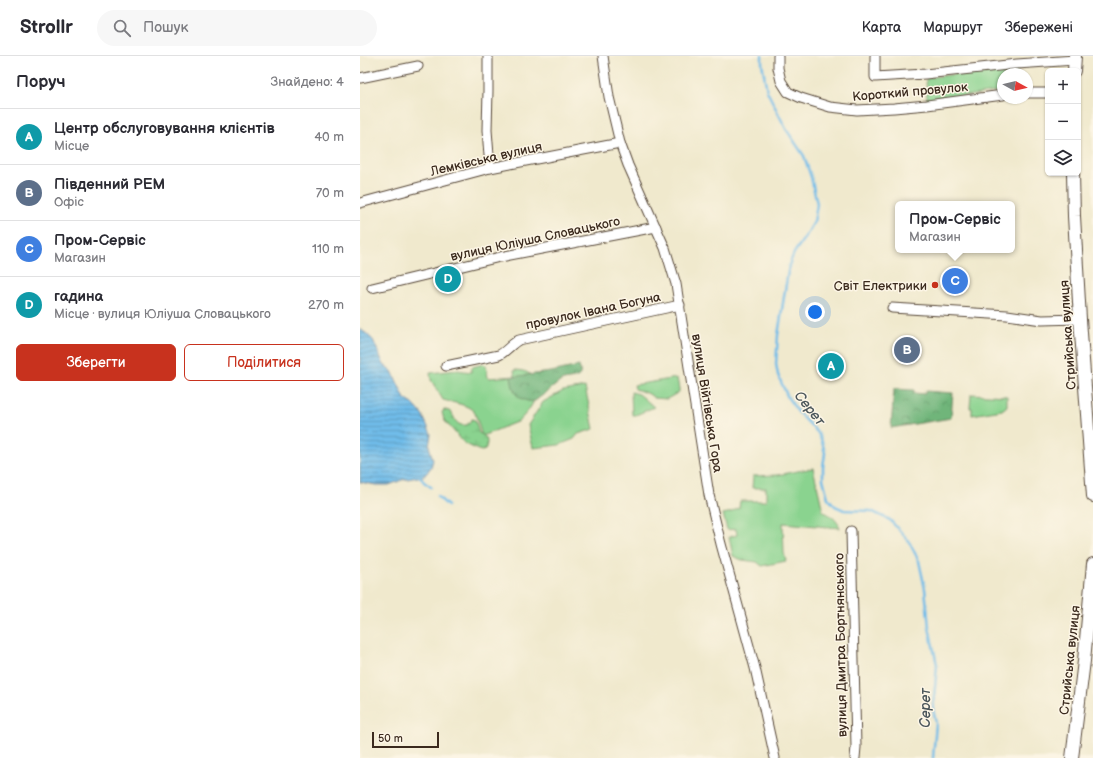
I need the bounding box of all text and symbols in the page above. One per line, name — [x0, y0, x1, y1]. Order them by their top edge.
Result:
search box — [97, 10, 377, 46]
text: Strollr — [20, 16, 73, 39]
icon: search — [111, 17, 133, 39]
text: Пошук — [143, 18, 189, 37]
text: Карта — [862, 19, 901, 36]
text: Маршрут — [923, 19, 983, 36]
text: Збережені — [1005, 19, 1073, 36]
north arrow — [997, 68, 1033, 104]
map controls — [1045, 68, 1081, 176]
button: + — [1045, 68, 1081, 104]
text: Поруч — [16, 72, 66, 92]
text: Знайдено: 4 — [271, 74, 344, 90]
street label: Короткий провулок — [852, 79, 968, 105]
button: − — [1045, 104, 1081, 140]
text: Центр обслуговування клієнтів — [54, 119, 275, 138]
text: A — [25, 129, 33, 145]
text: 40 m — [314, 129, 344, 145]
text: Місце — [54, 138, 89, 154]
street label: Лемківська вулиця — [428, 138, 544, 180]
button: layers — [1045, 140, 1081, 176]
text: Південний РЕМ — [54, 175, 165, 194]
text: B — [24, 185, 34, 201]
text: 70 m — [316, 185, 344, 201]
text: Офіс — [54, 194, 84, 210]
popup — [895, 201, 1015, 253]
text: Пром-Сервіс — [909, 210, 1001, 229]
street label: вулиця Юліуша Словацького — [449, 213, 622, 265]
text: Магазин — [909, 229, 961, 245]
text: Пром-Сервіс — [54, 231, 146, 250]
text: C — [24, 241, 34, 257]
text: 110 m — [312, 241, 344, 257]
text: Магазин — [54, 250, 106, 266]
pin: D — [435, 264, 461, 294]
pin: C — [942, 266, 968, 296]
place label: Світ Електрики — [834, 278, 927, 294]
marker: Світ Електрики — [930, 280, 940, 290]
street label: Стрийська вулиця — [1056, 280, 1080, 390]
text: гадина — [54, 287, 103, 306]
street label: провулок Івана Богуна — [524, 289, 662, 333]
text: D — [24, 297, 34, 313]
text: 270 m — [308, 297, 344, 313]
your location — [805, 302, 825, 322]
text: Місце · вулиця Юліуша Словацького — [54, 306, 271, 322]
street label: вулиця Війтівська Гора — [688, 333, 726, 474]
pin: B — [894, 335, 920, 365]
button: Зберегти — [16, 344, 176, 381]
button: Поділитися — [184, 344, 344, 381]
pin: A — [818, 351, 844, 381]
water label: Серет — [791, 388, 830, 430]
street label: вулиця Дмитра Бортнянського — [831, 553, 851, 737]
street label: Стрийська вулиця — [1056, 605, 1084, 716]
water label: Серет — [917, 687, 934, 728]
scale bar — [372, 730, 439, 749]
text: 50 m — [378, 732, 403, 745]

